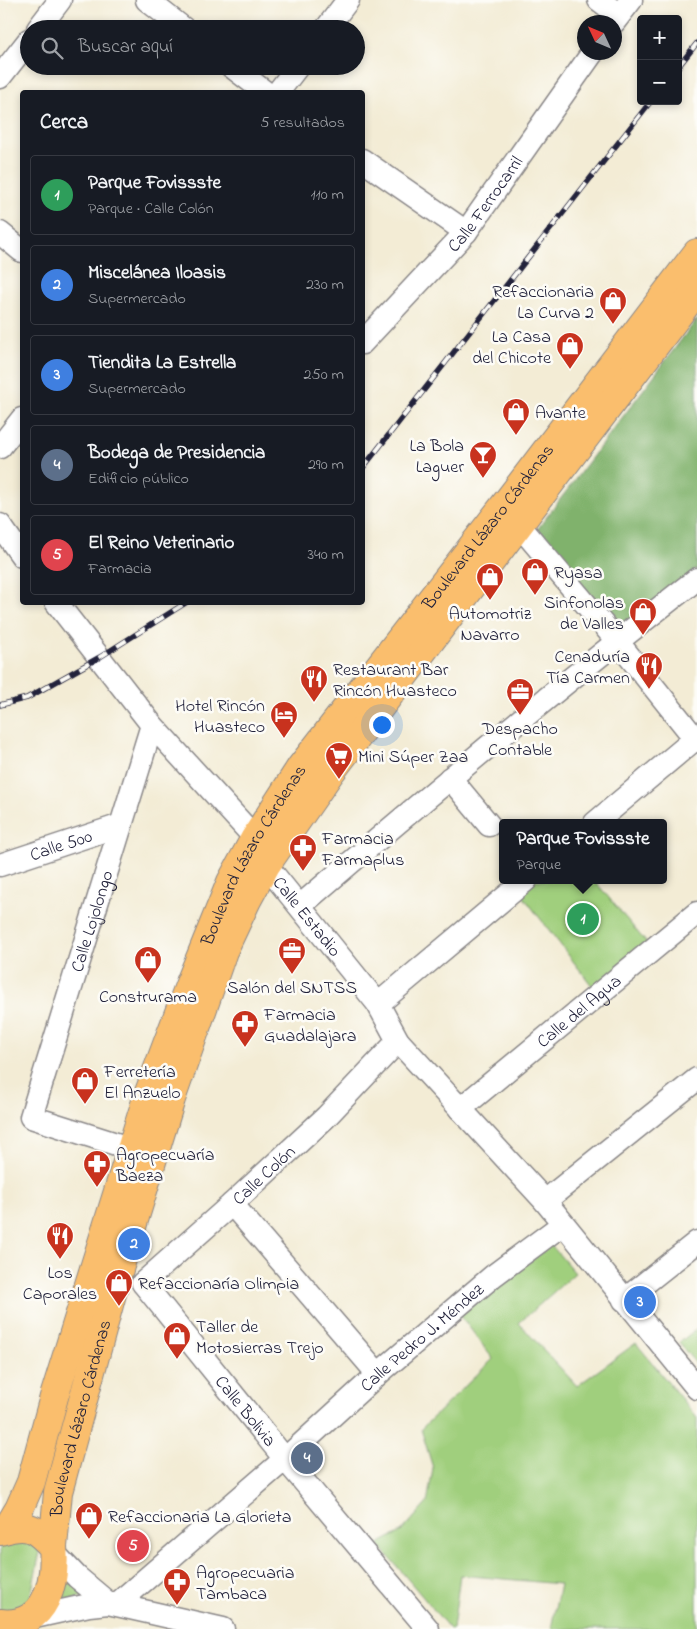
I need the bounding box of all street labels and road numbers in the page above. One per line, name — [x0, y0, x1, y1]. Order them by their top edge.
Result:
street label: Calle Ferrocarril — [442, 151, 531, 259]
street label: Boulevard Lázaro Cárdenas — [416, 439, 562, 617]
street label: Boulevard Lázaro Cárdenas — [195, 760, 314, 951]
street label: Calle 500 — [27, 824, 96, 869]
street label: Calle Lojolongo — [65, 868, 121, 976]
street label: Calle Estadio — [265, 872, 346, 963]
street label: Calle del Agua — [532, 969, 628, 1055]
street label: Calle Colón — [227, 1140, 303, 1212]
street label: Calle Pedro J. Méndez — [355, 1278, 491, 1399]
street label: Boulevard Lázaro Cárdenas — [45, 1317, 119, 1519]
street label: Calle Bolivia — [207, 1370, 281, 1453]

